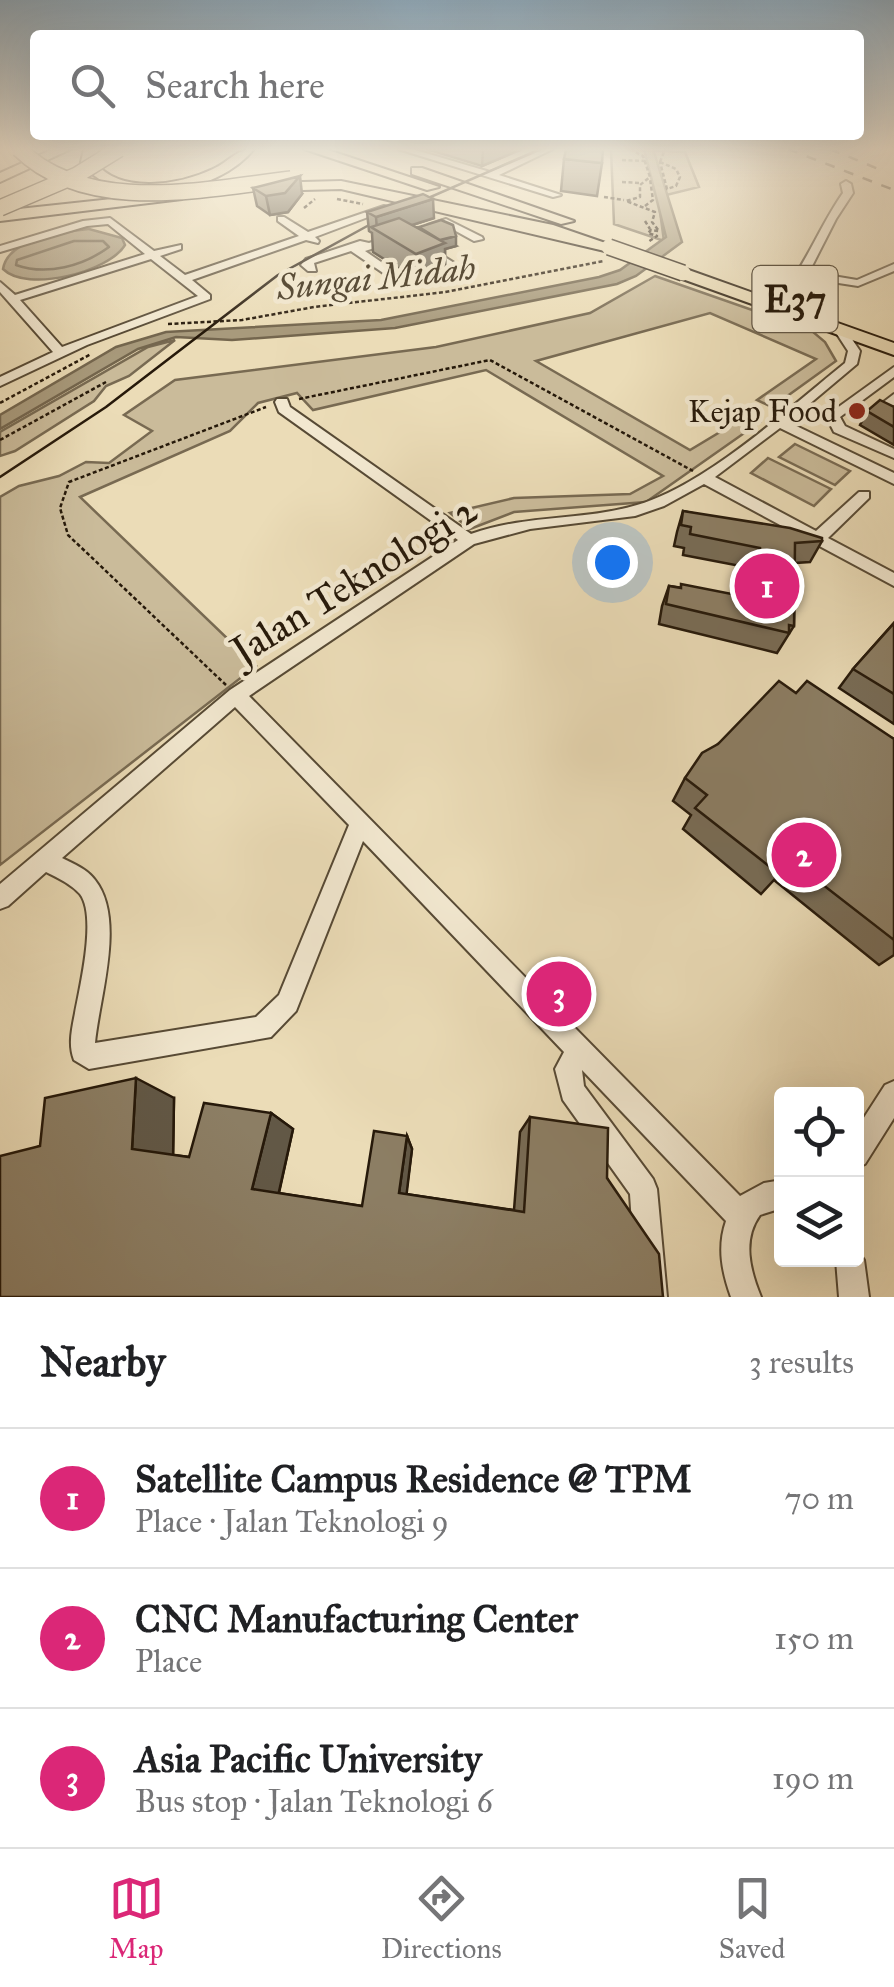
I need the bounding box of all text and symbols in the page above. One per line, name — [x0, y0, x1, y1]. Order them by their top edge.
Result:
search box — [30, 30, 864, 140]
icon: search — [65, 58, 120, 113]
text: Search here — [145, 62, 325, 108]
water label: Sungai Midah — [273, 246, 478, 310]
road number: E37 — [752, 266, 838, 332]
place label: Kejap Food — [688, 392, 837, 431]
marker: Kejap Food — [846, 400, 868, 422]
street label: Jalan Teknologi 2 — [219, 485, 486, 677]
your location — [587, 537, 638, 588]
pin: 1 — [734, 548, 800, 624]
pin: 2 — [772, 818, 836, 892]
pin: 3 — [526, 956, 592, 1032]
map controls — [774, 1087, 864, 1267]
button: locate — [774, 1087, 864, 1177]
button: layers — [774, 1177, 864, 1267]
text: Nearby — [40, 1336, 165, 1388]
text: 3 results — [749, 1343, 854, 1382]
text: Satellite Campus Residence @ TPM — [135, 1456, 692, 1502]
text: 1 — [66, 1479, 79, 1518]
text: 70 m — [785, 1479, 854, 1518]
text: Place · Jalan Teknologi 9 — [135, 1502, 449, 1541]
text: CNC Manufacturing Center — [135, 1596, 578, 1642]
text: 2 — [65, 1619, 80, 1658]
text: 150 m — [774, 1619, 854, 1658]
text: Place — [135, 1642, 202, 1681]
text: Asia Pacific University — [135, 1736, 482, 1782]
text: 3 — [66, 1759, 79, 1798]
text: 190 m — [772, 1759, 854, 1798]
text: Bus stop · Jalan Teknologi 6 — [135, 1782, 493, 1821]
tab: Map — [109, 1871, 164, 1966]
tab: Directions — [381, 1871, 502, 1966]
tab: Saved — [719, 1871, 785, 1966]

